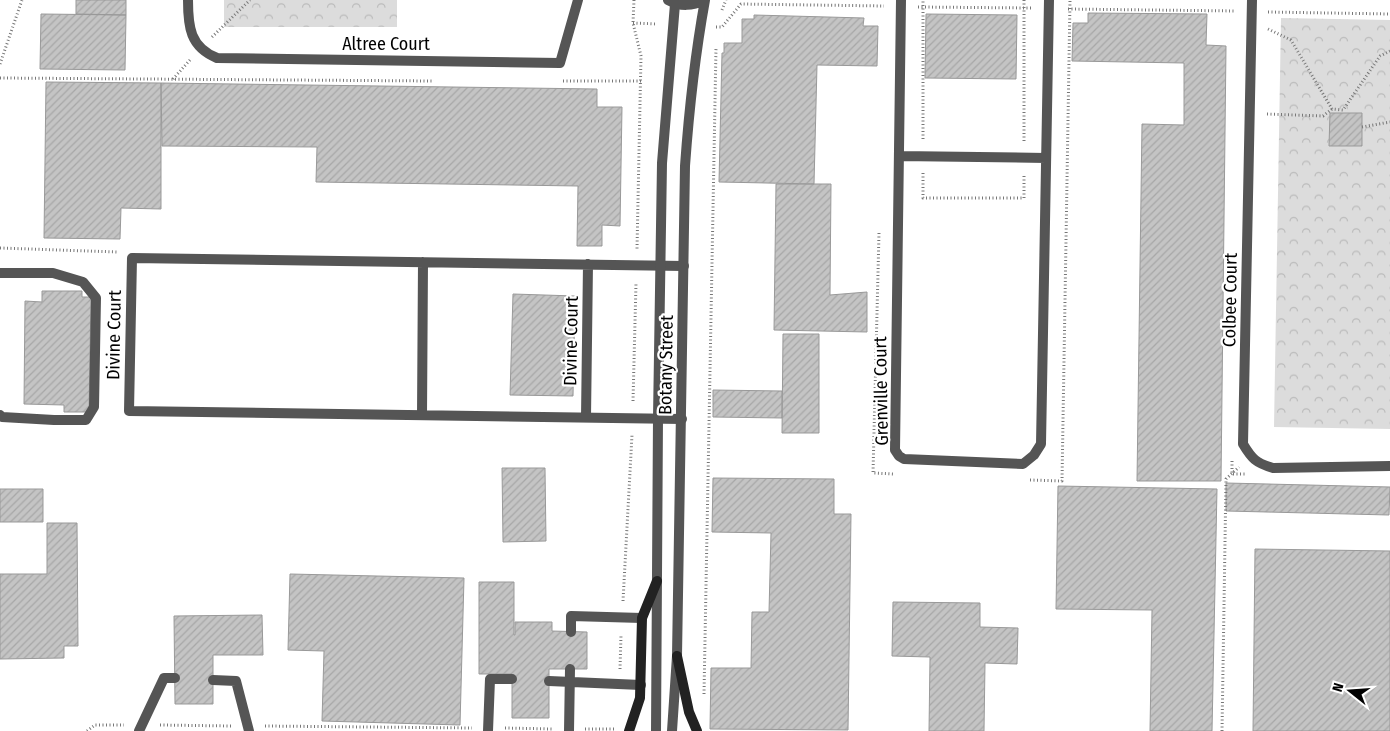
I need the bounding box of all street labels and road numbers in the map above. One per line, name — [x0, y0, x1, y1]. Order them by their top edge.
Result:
street label: Altree Court — [342, 33, 430, 55]
street label: Colbee Court — [1218, 252, 1242, 347]
street label: Divine Court — [102, 290, 126, 380]
street label: Divine Court — [559, 296, 583, 386]
street label: Botany Street — [654, 315, 678, 415]
street label: Grenville Court — [869, 336, 893, 446]

